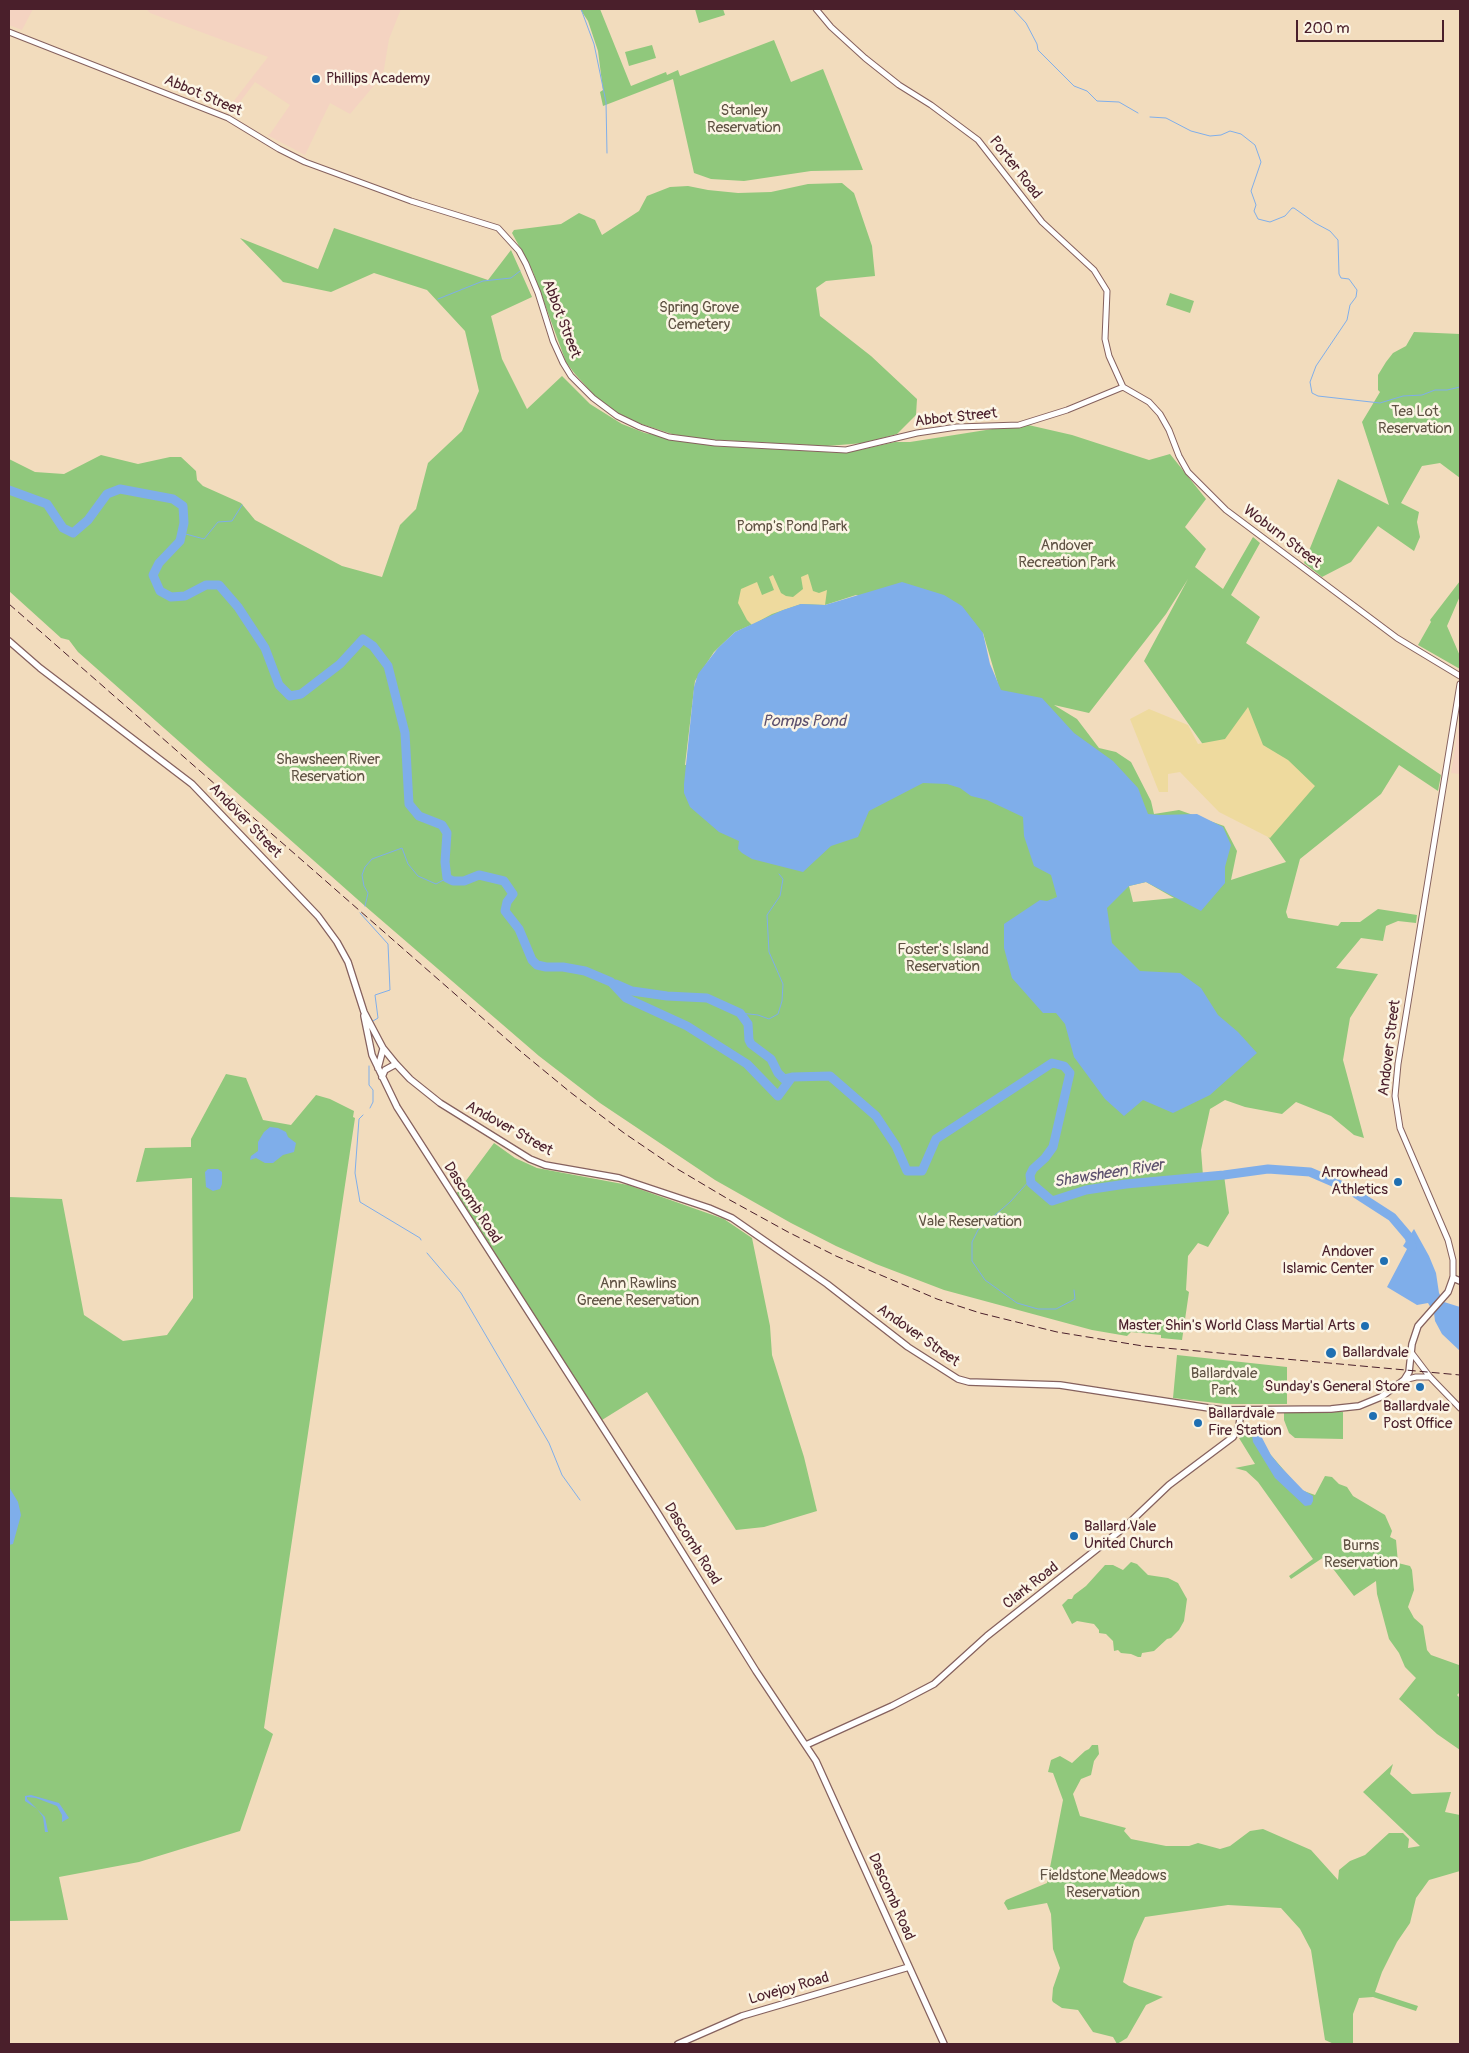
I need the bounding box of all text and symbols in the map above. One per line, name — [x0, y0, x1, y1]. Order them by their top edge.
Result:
scale bar — [1299, 10, 1446, 42]
text: 200 m — [1304, 19, 1349, 38]
place label: Phillips Academy — [326, 70, 430, 88]
street label: Abbot Street — [162, 72, 244, 120]
marker: Phillips Academy — [310, 73, 322, 85]
park label: Stanley Reservation — [707, 102, 781, 137]
street label: Porter Road — [985, 133, 1045, 203]
street label: Abbot Street — [538, 277, 584, 361]
park label: Spring Grove Cemetery — [659, 299, 739, 334]
park label: Tea Lot Reservation — [1378, 403, 1452, 438]
street label: Abbot Street — [914, 405, 998, 431]
street label: Woburn Street — [1239, 502, 1325, 572]
park label: Pomp's Pond Park — [737, 518, 847, 536]
park label: Andover Recreation Park — [1018, 537, 1116, 572]
water label: Pomps Pond — [762, 712, 846, 732]
park label: Shawsheen River Reservation — [276, 751, 380, 786]
street label: Andover Street — [205, 780, 285, 862]
park label: Foster's Island Reservation — [897, 941, 989, 976]
street label: Andover Street — [1375, 999, 1405, 1097]
street label: Andover Street — [462, 1098, 556, 1160]
water label: Shawsheen River — [1053, 1156, 1165, 1192]
street label: Dascomb Road — [439, 1159, 505, 1247]
place label: Arrowhead Athletics — [1321, 1164, 1388, 1199]
marker: Arrowhead Athletics — [1392, 1176, 1404, 1188]
park label: Vale Reservation — [918, 1213, 1022, 1231]
place label: Andover Islamic Center — [1282, 1243, 1374, 1278]
marker: Andover Islamic Center — [1378, 1255, 1390, 1267]
park label: Ann Rawlins Greene Reservation — [577, 1275, 699, 1310]
street label: Andover Street — [873, 1301, 963, 1371]
place label: Master Shin's World Class Martial Arts — [1118, 1317, 1355, 1335]
marker: Master Shin's World Class Martial Arts — [1359, 1320, 1371, 1332]
place label: Ballardvale — [1342, 1344, 1409, 1362]
marker: Ballardvale — [1324, 1346, 1338, 1360]
park label: Ballardvale Park — [1191, 1365, 1257, 1400]
place label: Sunday's General Store — [1264, 1378, 1410, 1396]
marker: Sunday's General Store — [1414, 1381, 1426, 1393]
place label: Ballardvale Post Office — [1383, 1398, 1452, 1433]
place label: Ballardvale Fire Station — [1208, 1405, 1282, 1440]
marker: Ballardvale Post Office — [1367, 1410, 1379, 1422]
marker: Ballardvale Fire Station — [1192, 1417, 1204, 1429]
street label: Dascomb Road — [660, 1500, 724, 1588]
place label: Ballard Vale United Church — [1084, 1518, 1173, 1553]
marker: Ballard Vale United Church — [1068, 1530, 1080, 1542]
park label: Burns Reservation — [1324, 1537, 1398, 1572]
street label: Clark Road — [1000, 1559, 1062, 1613]
street label: Dascomb Road — [864, 1851, 918, 1943]
park label: Fieldstone Meadows Reservation — [1040, 1867, 1166, 1902]
street label: Lovejoy Road — [747, 1969, 831, 2009]

